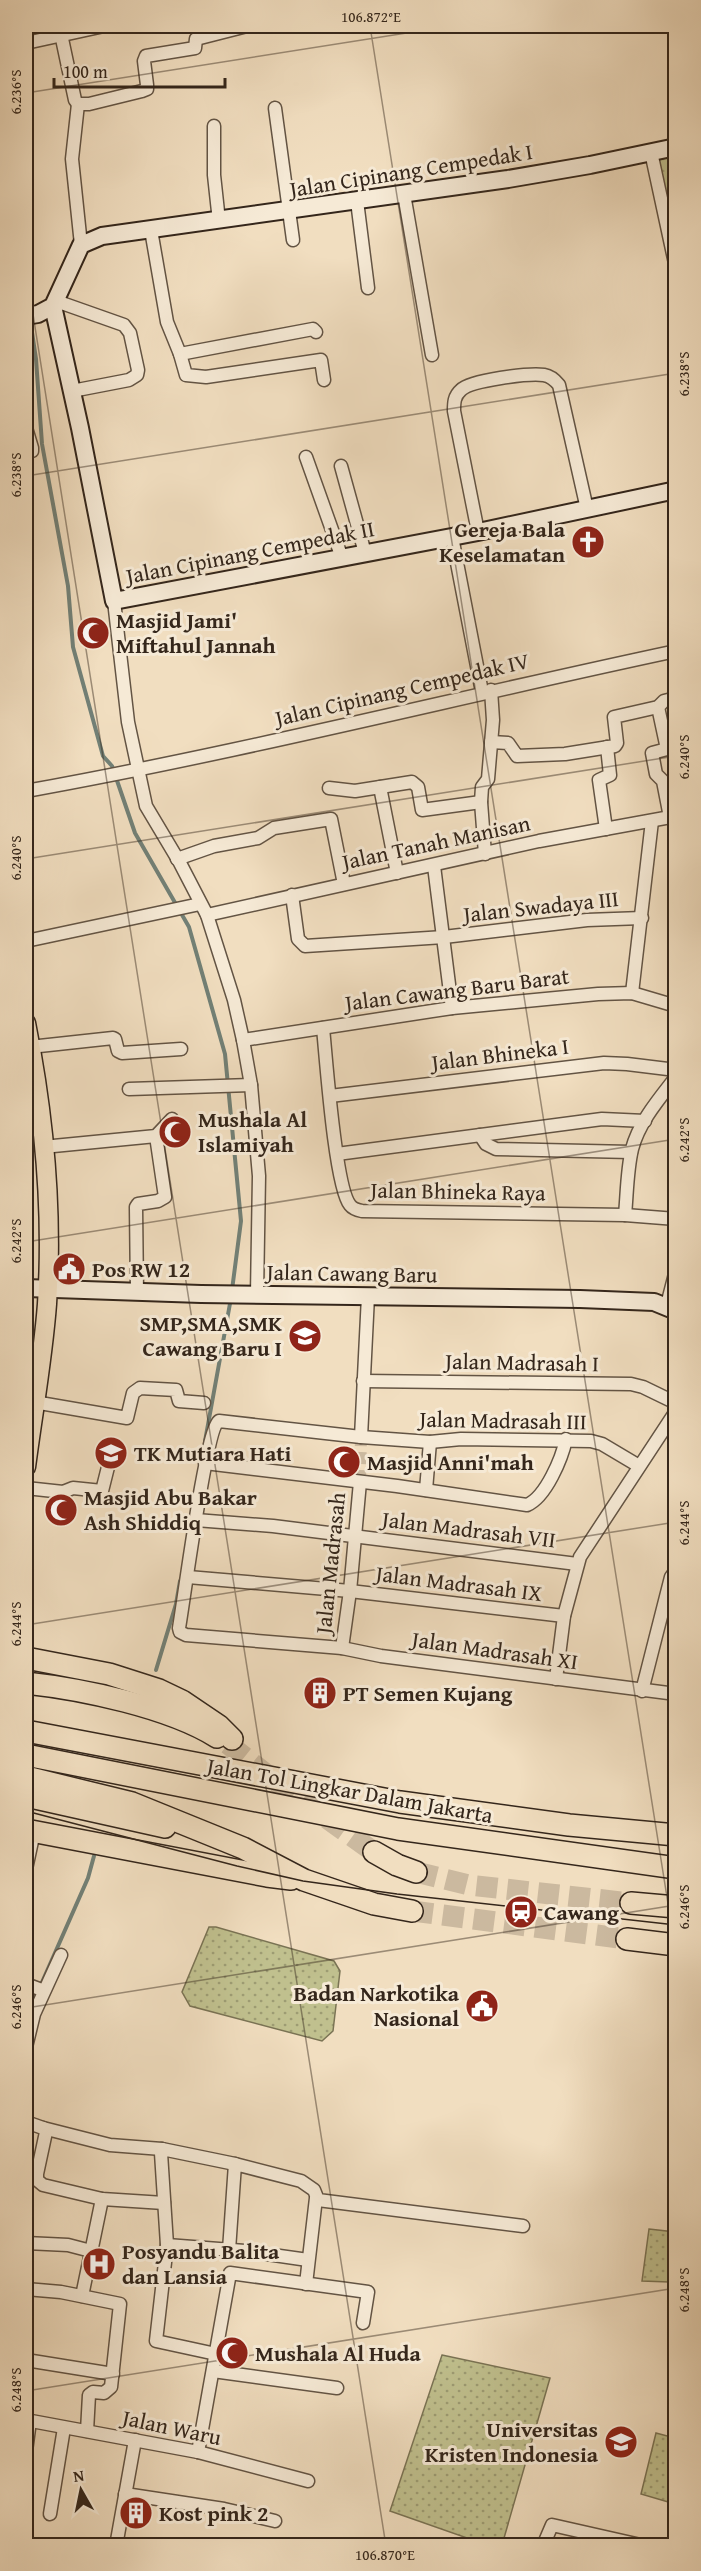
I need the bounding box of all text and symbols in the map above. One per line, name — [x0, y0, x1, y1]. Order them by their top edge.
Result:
text: 106.872°E — [341, 6, 401, 27]
scale bar — [54, 51, 225, 89]
text: 100 m — [63, 58, 108, 85]
text: 6.236°S — [5, 69, 26, 115]
street label: Jalan Cipinang Cempedak I — [284, 135, 535, 205]
text: 6.238°S — [673, 351, 694, 397]
text: 6.238°S — [5, 452, 26, 498]
street label: Jalan Cipinang Cempedak II — [120, 512, 377, 592]
place label: Gereja Bala Keselamatan — [439, 513, 566, 570]
church icon: Gereja Bala Keselamatan — [570, 524, 606, 560]
place label: Masjid Jami' Miftahul Jannah — [116, 604, 275, 661]
mosque icon: Masjid Jami' Miftahul Jannah — [75, 615, 111, 651]
street label: Jalan Cipinang Cempedak IV — [269, 644, 532, 735]
text: 6.240°S — [673, 734, 694, 780]
street label: Jalan Tanah Manisan — [336, 806, 534, 878]
text: 6.240°S — [5, 835, 26, 881]
street label: Jalan Swadaya III — [459, 882, 620, 930]
street label: Jalan Cawang Baru Barat — [340, 959, 571, 1019]
street label: Jalan Bhineka I — [427, 1030, 570, 1079]
place label: Mushala Al Islamiyah — [198, 1103, 307, 1160]
mosque icon: Mushala Al Islamiyah — [157, 1114, 193, 1150]
text: 6.242°S — [673, 1117, 694, 1163]
street label: Jalan Bhineka Raya — [367, 1173, 547, 1209]
text: 6.242°S — [5, 1218, 26, 1264]
public building icon: Pos RW 12 — [51, 1251, 87, 1287]
place label: Pos RW 12 — [92, 1253, 190, 1285]
street label: Jalan Cawang Baru — [263, 1255, 438, 1290]
place label: SMP,SMA,SMK Cawang Baru I — [140, 1307, 282, 1364]
school or university icon: SMP,SMA,SMK Cawang Baru I — [287, 1318, 323, 1354]
street label: Jalan Madrasah I — [442, 1345, 599, 1379]
street label: Jalan Madrasah III — [416, 1402, 587, 1437]
school or university icon: TK Mutiara Hati — [93, 1435, 129, 1471]
place label: TK Mutiara Hati — [134, 1437, 292, 1469]
mosque icon: Masjid Anni'mah — [326, 1444, 362, 1480]
place label: Masjid Anni'mah — [367, 1446, 534, 1478]
place label: Masjid Abu Bakar Ash Shiddiq — [84, 1481, 257, 1538]
street label: Jalan Madrasah — [306, 1490, 353, 1638]
mosque icon: Masjid Abu Bakar Ash Shiddiq — [43, 1492, 79, 1528]
text: 6.244°S — [673, 1500, 694, 1546]
street label: Jalan Madrasah VII — [377, 1502, 558, 1556]
street label: Jalan Madrasah IX — [371, 1557, 544, 1609]
text: 6.244°S — [5, 1601, 26, 1647]
street label: Jalan Madrasah XI — [407, 1622, 580, 1677]
building icon: PT Semen Kujang — [302, 1675, 338, 1711]
place label: PT Semen Kujang — [343, 1677, 513, 1709]
street label: Jalan Tol Lingkar Dalam Jakarta — [202, 1749, 496, 1831]
text: 6.246°S — [673, 1884, 694, 1930]
station icon: Cawang — [503, 1894, 539, 1930]
place label: Cawang — [544, 1896, 619, 1928]
place label: Badan Narkotika Nasional — [294, 1977, 460, 2034]
text: 6.246°S — [5, 1984, 26, 2030]
public building icon: Badan Narkotika Nasional — [464, 1988, 500, 2024]
place label: Posyandu Balita dan Lansia — [122, 2235, 280, 2292]
hospital icon: Posyandu Balita dan Lansia — [81, 2246, 117, 2282]
text: 6.248°S — [673, 2267, 694, 2313]
mosque icon: Mushala Al Huda — [214, 2335, 250, 2371]
place label: Mushala Al Huda — [255, 2337, 421, 2369]
text: 6.248°S — [5, 2367, 26, 2413]
street label: Jalan Waru — [117, 2400, 224, 2453]
place label: Universitas Kristen Indonesia — [425, 2413, 599, 2470]
school or university icon: Universitas Kristen Indonesia — [603, 2424, 639, 2460]
north arrow — [51, 2460, 111, 2520]
text: N — [71, 2462, 86, 2488]
building icon: Kost pink 2 — [118, 2495, 154, 2531]
place label: Kost pink 2 — [159, 2497, 268, 2529]
text: 106.870°E — [355, 2544, 415, 2565]

